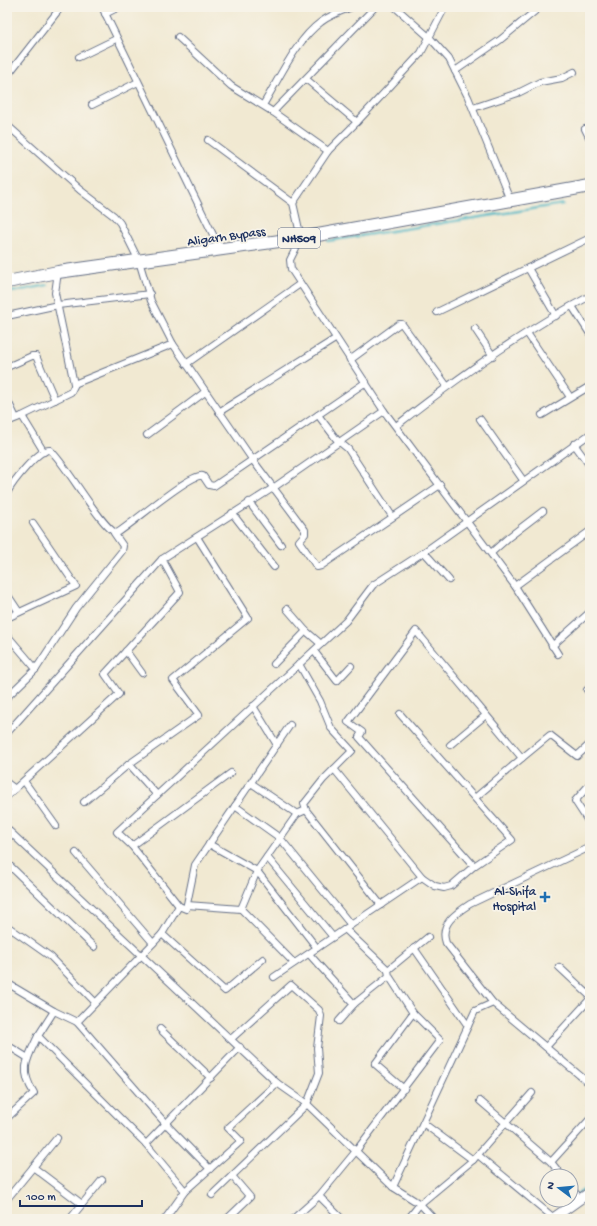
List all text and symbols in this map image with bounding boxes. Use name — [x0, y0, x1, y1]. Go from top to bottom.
street label: Aligarh Bypass — [186, 224, 268, 250]
road number: NH509 — [278, 228, 320, 248]
place label: Al-Shifa Hospital — [492, 885, 537, 915]
marker: Al-Shifa Hospital — [539, 891, 551, 903]
north arrow — [539, 1168, 579, 1208]
text: N — [545, 1181, 558, 1191]
scale bar — [20, 1182, 142, 1208]
text: 100 m — [25, 1191, 56, 1205]

